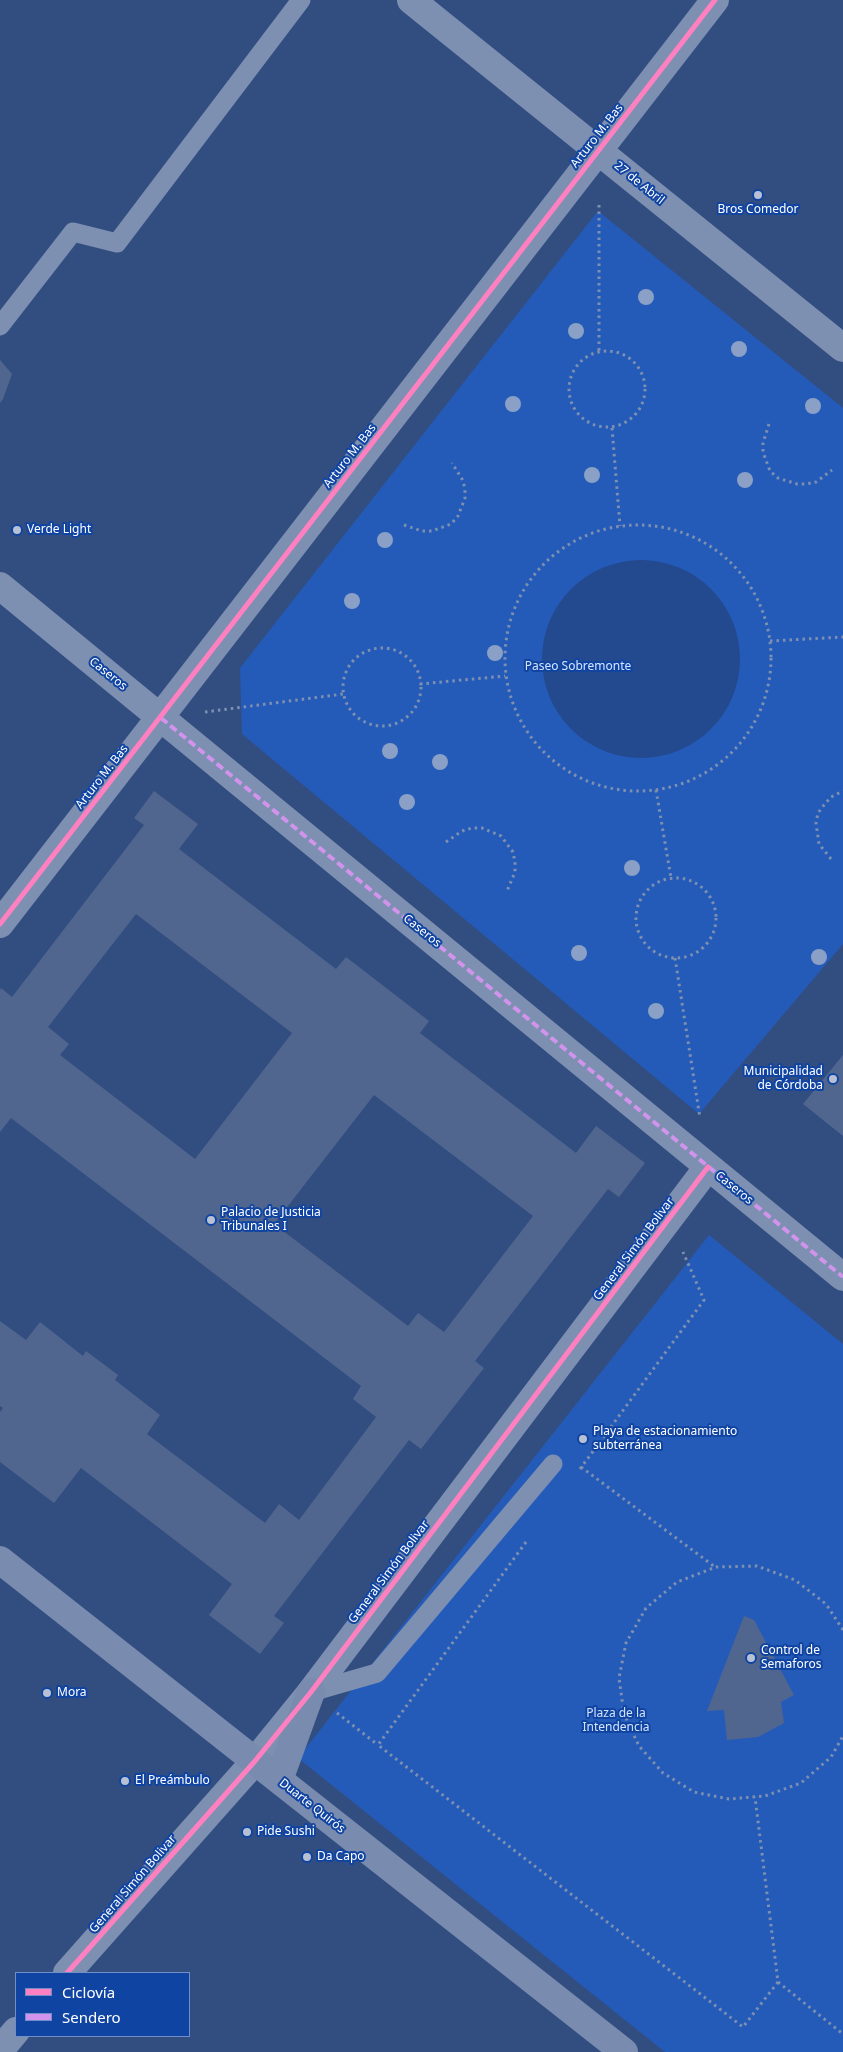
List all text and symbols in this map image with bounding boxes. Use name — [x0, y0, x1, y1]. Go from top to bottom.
street label: Arturo M. Bas — [568, 101, 626, 171]
street label: 27 de Abril — [611, 158, 667, 208]
marker: Bros Comedor — [752, 189, 764, 201]
place label: Bros Comedor — [717, 203, 799, 217]
street label: Arturo M. Bas — [321, 421, 379, 491]
place label: Verde Light — [27, 523, 91, 537]
marker: Verde Light — [11, 524, 23, 536]
street label: Caseros — [86, 654, 130, 694]
park label: Paseo Sobremonte — [525, 660, 631, 674]
street label: Arturo M. Bas — [73, 742, 131, 812]
street label: Caseros — [400, 911, 444, 951]
place label: Municipalidad de Córdoba — [744, 1065, 823, 1093]
marker: Municipalidad de Córdoba — [827, 1073, 839, 1085]
street label: Caseros — [712, 1168, 756, 1208]
street label: General Simón Bolivar — [591, 1195, 677, 1303]
place label: Palacio de Justicia Tribunales I — [221, 1206, 321, 1234]
marker: Palacio de Justicia Tribunales I — [205, 1214, 217, 1226]
place label: Playa de estacionamiento subterránea — [593, 1425, 737, 1453]
marker: Playa de estacionamiento subterránea — [577, 1433, 589, 1445]
street label: General Simón Bolivar — [346, 1518, 432, 1626]
place label: Control de Semaforos — [761, 1644, 821, 1672]
marker: Control de Semaforos — [745, 1652, 757, 1664]
place label: Mora — [57, 1686, 87, 1700]
marker: Mora — [41, 1687, 53, 1699]
park label: Plaza de la Intendencia — [582, 1707, 650, 1735]
place label: El Preámbulo — [135, 1774, 210, 1788]
marker: El Preámbulo — [119, 1775, 131, 1787]
street label: Duarte Quirós — [276, 1776, 348, 1836]
place label: Pide Sushi — [257, 1825, 315, 1839]
marker: Pide Sushi — [241, 1826, 253, 1838]
street label: General Simón Bolivar — [87, 1832, 179, 1936]
place label: Da Capo — [317, 1850, 365, 1864]
marker: Da Capo — [301, 1851, 313, 1863]
legend — [15, 1972, 190, 2037]
text: Ciclovía — [62, 1982, 115, 2002]
text: Sendero — [62, 2007, 121, 2027]

